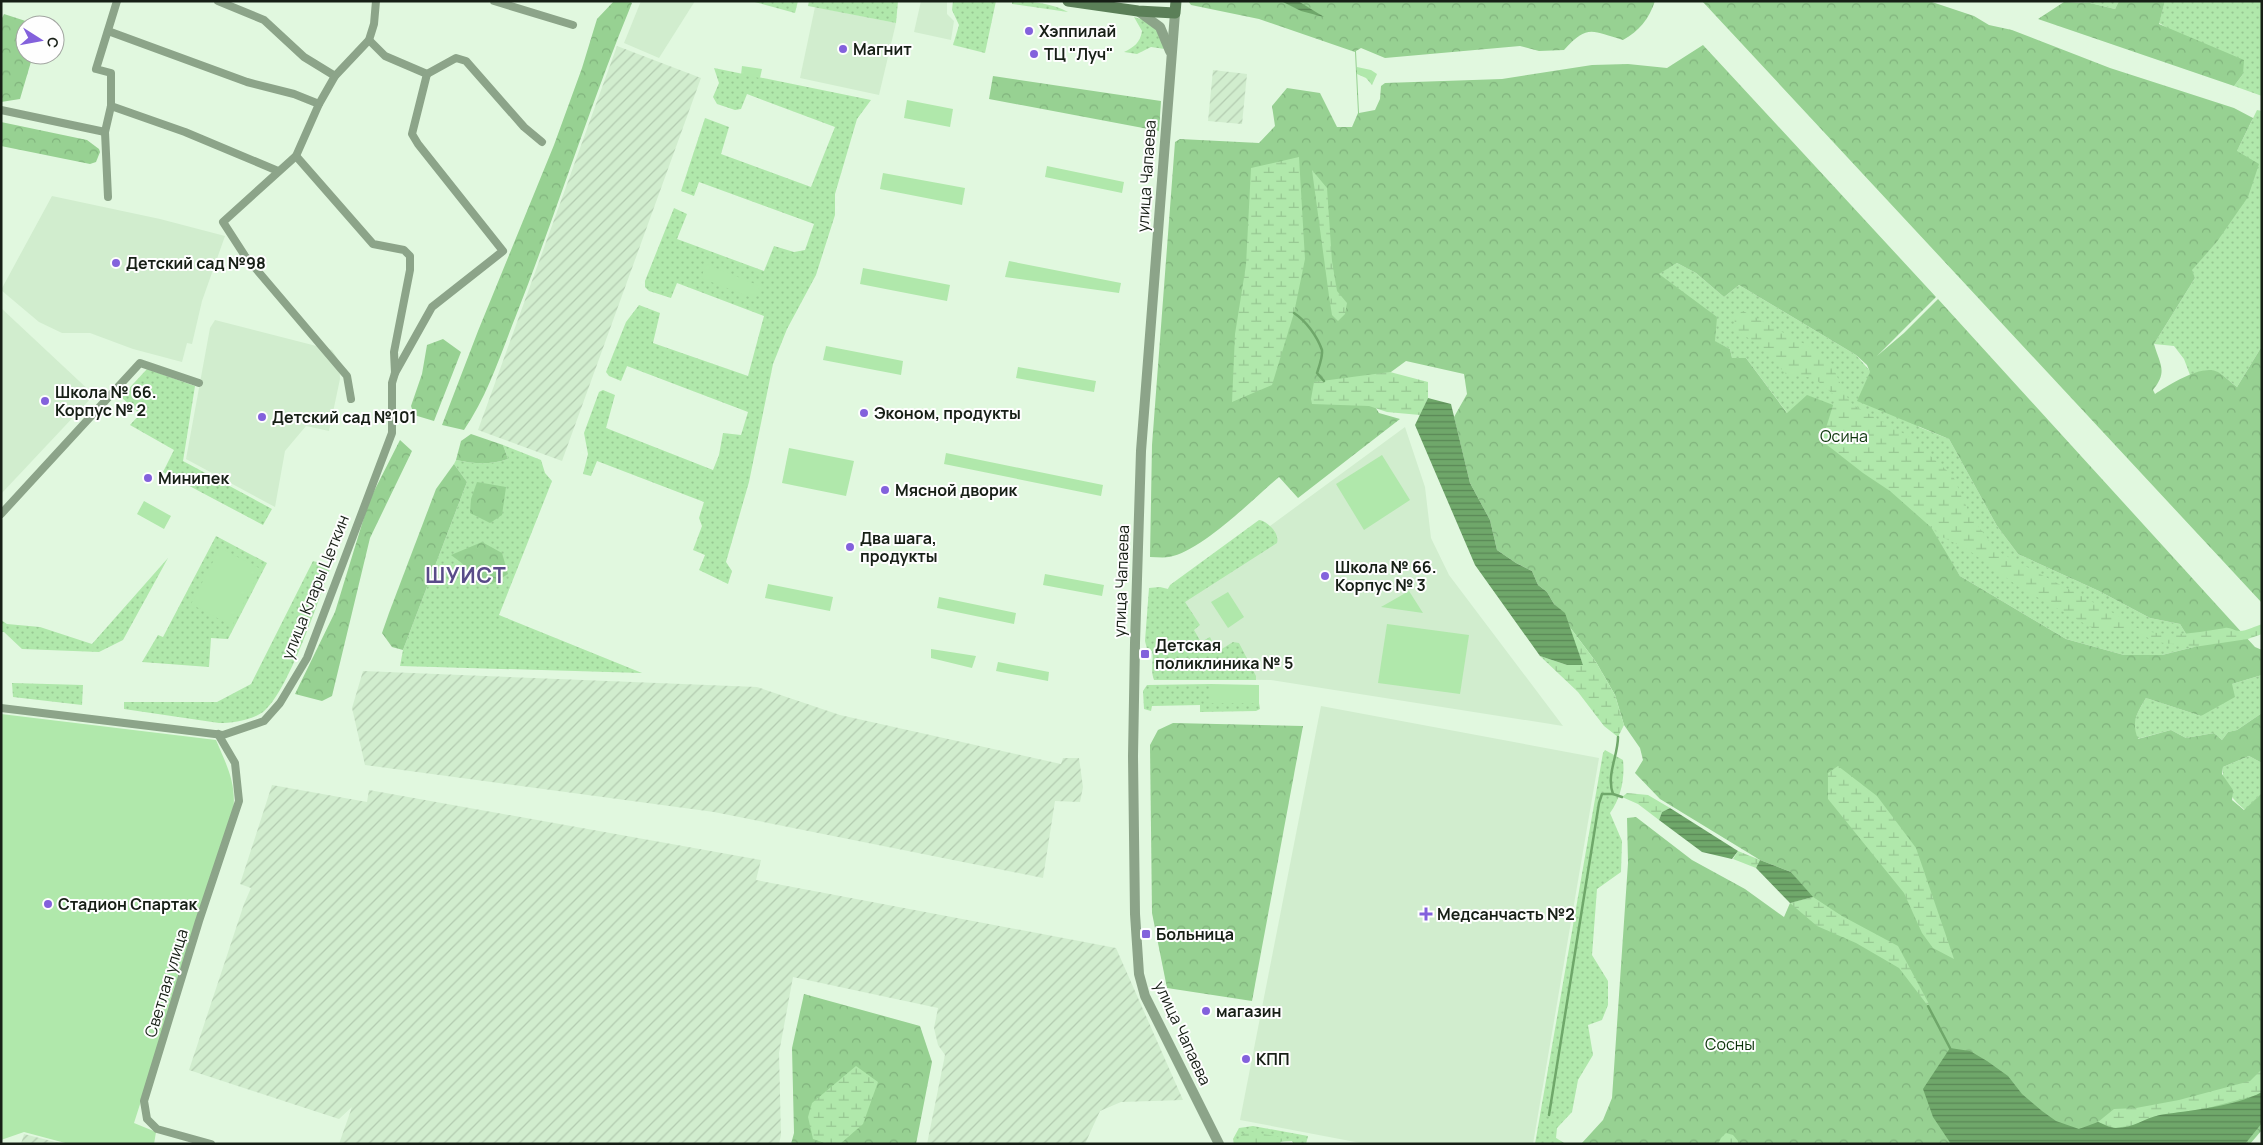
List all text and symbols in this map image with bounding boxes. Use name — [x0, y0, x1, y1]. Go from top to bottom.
north arrow — [15, 15, 65, 65]
place label: Хэппилай — [1039, 20, 1116, 42]
marker: Хэппилай — [1023, 25, 1035, 37]
text: С — [43, 36, 64, 49]
place label: Магнит — [853, 38, 912, 60]
marker: Магнит — [837, 43, 849, 55]
place label: ТЦ "Луч" — [1044, 43, 1114, 65]
marker: ТЦ "Луч" — [1028, 48, 1040, 60]
street label: улица Чапаева — [1131, 119, 1161, 233]
place label: Детский сад №98 — [126, 252, 266, 274]
marker: Детский сад №98 — [110, 257, 122, 269]
place label: Школа № 66. Корпус № 2 — [55, 381, 157, 421]
marker: Школа № 66. Корпус № 2 — [39, 395, 51, 407]
place label: Эконом, продукты — [874, 402, 1021, 424]
place label: Детский сад №101 — [272, 406, 417, 428]
marker: Эконом, продукты — [858, 407, 870, 419]
marker: Детский сад №101 — [256, 411, 268, 423]
park label: Осина — [1820, 425, 1868, 447]
place label: Минипек — [158, 467, 229, 489]
marker: Минипек — [142, 472, 154, 484]
place label: Мясной дворик — [895, 479, 1018, 501]
marker: Мясной дворик — [879, 484, 891, 496]
street label: улица Клары Цеткин — [276, 511, 354, 663]
street label: улица Чапаева — [1108, 524, 1134, 638]
place label: Два шага, продукты — [860, 527, 938, 567]
marker: Два шага, продукты — [844, 541, 856, 553]
place label: Школа № 66. Корпус № 3 — [1335, 556, 1437, 596]
district label: ШУИСТ — [425, 561, 507, 589]
marker: Школа № 66. Корпус № 3 — [1319, 570, 1331, 582]
place label: Детская поликлиника № 5 — [1155, 634, 1293, 674]
marker: Детская поликлиника № 5 — [1139, 648, 1151, 660]
place label: Стадион Спартак — [58, 893, 197, 915]
marker: Стадион Спартак — [42, 898, 54, 910]
place label: Медсанчасть №2 — [1437, 903, 1575, 925]
marker: Медсанчасть №2 — [1419, 907, 1433, 921]
place label: Больница — [1156, 923, 1234, 945]
street label: Светлая улица — [139, 926, 193, 1040]
marker: Больница — [1140, 928, 1152, 940]
street label: улица Чапаева — [1149, 977, 1217, 1089]
place label: магазин — [1216, 1000, 1282, 1022]
marker: магазин — [1200, 1005, 1212, 1017]
park label: Сосны — [1705, 1033, 1755, 1055]
place label: КПП — [1256, 1048, 1290, 1070]
marker: КПП — [1240, 1053, 1252, 1065]

